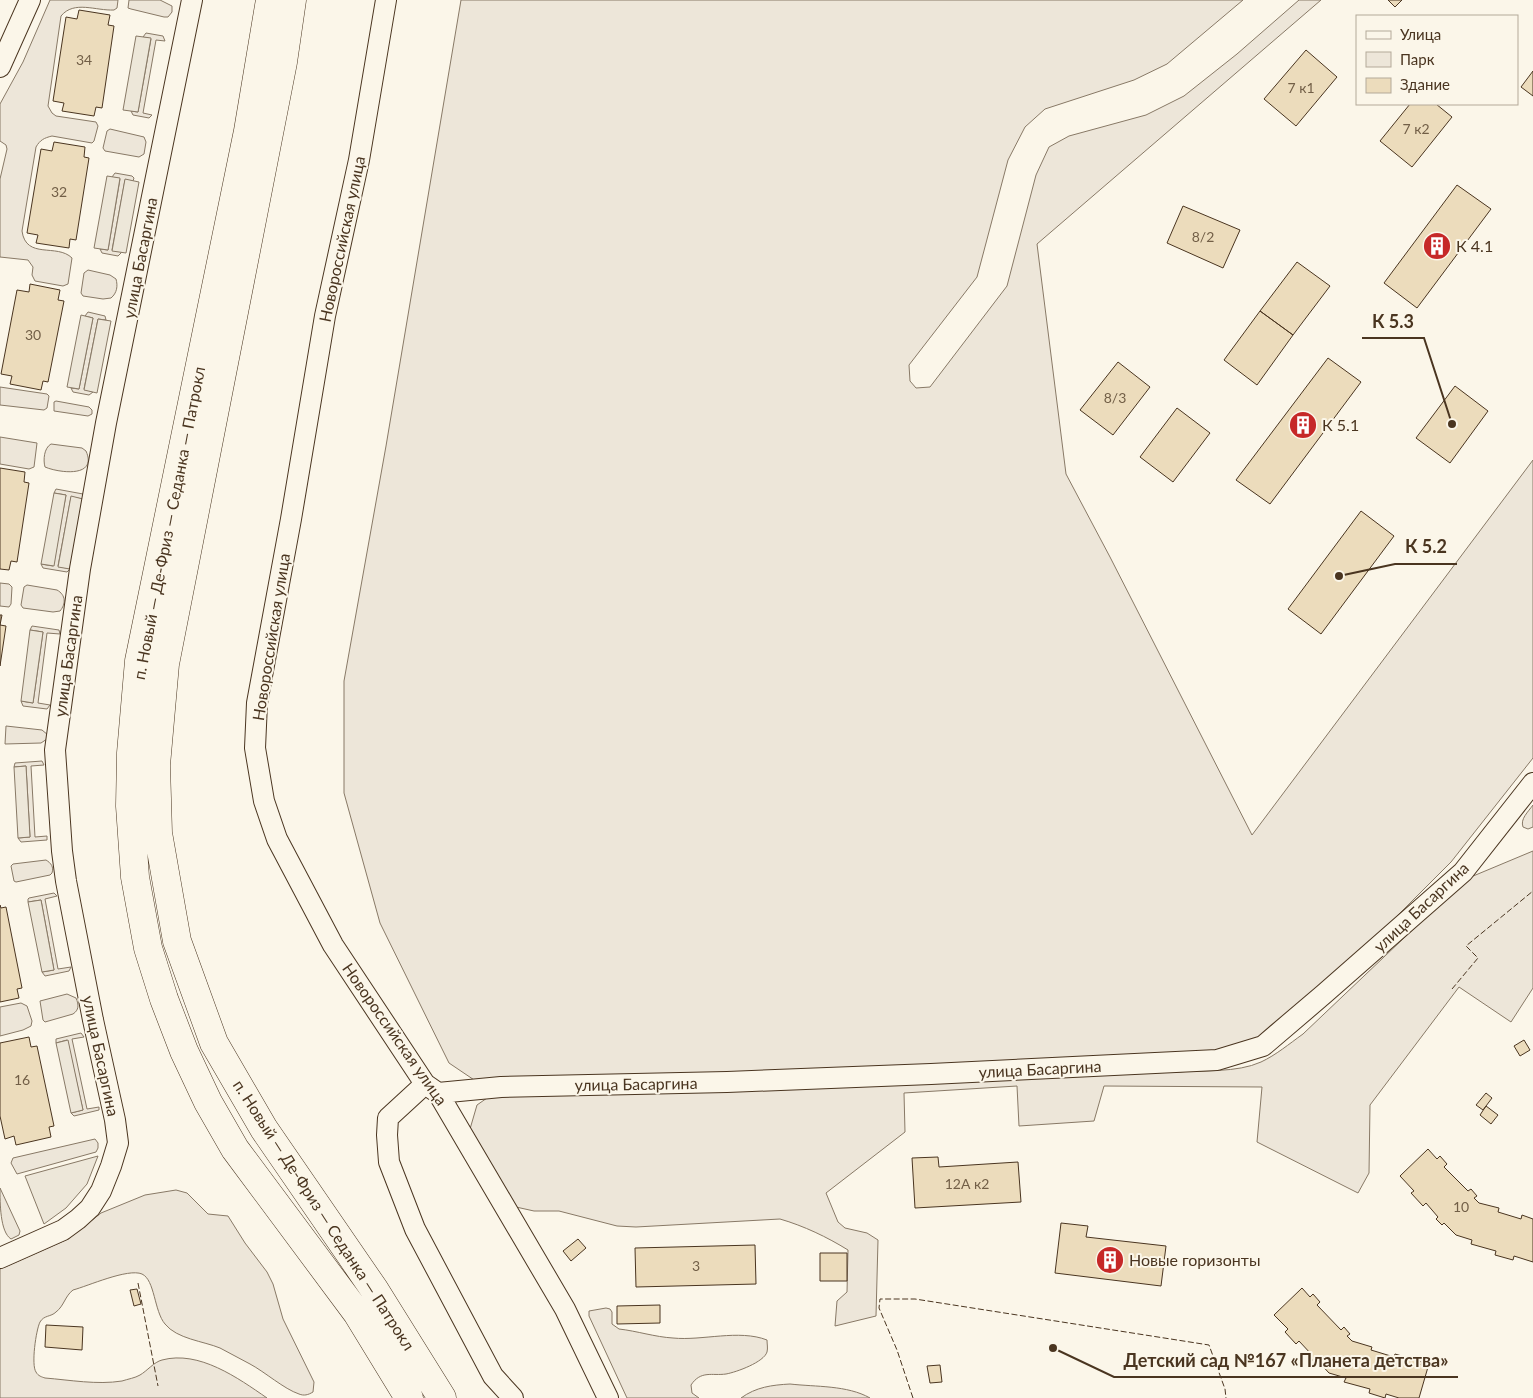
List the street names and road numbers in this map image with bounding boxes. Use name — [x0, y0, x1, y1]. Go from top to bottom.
street label: Новороссийская улица — [315, 154, 368, 324]
street label: улица Басаргина — [118, 196, 161, 320]
street label: п. Новый — Де-Фриз — Седанка — Патрокл — [129, 365, 208, 681]
street label: Новороссийская улица — [248, 552, 293, 722]
street label: улица Басаргина — [50, 594, 85, 718]
street label: улица Басаргина — [1369, 858, 1472, 956]
street label: Новороссийская улица — [339, 959, 452, 1108]
street label: улица Басаргина — [79, 994, 124, 1118]
street label: улица Басаргина — [978, 1056, 1102, 1081]
street label: улица Басаргина — [574, 1073, 698, 1094]
street label: п. Новый — Де-Фриз — Седанка — Патрокл — [230, 1076, 419, 1353]

